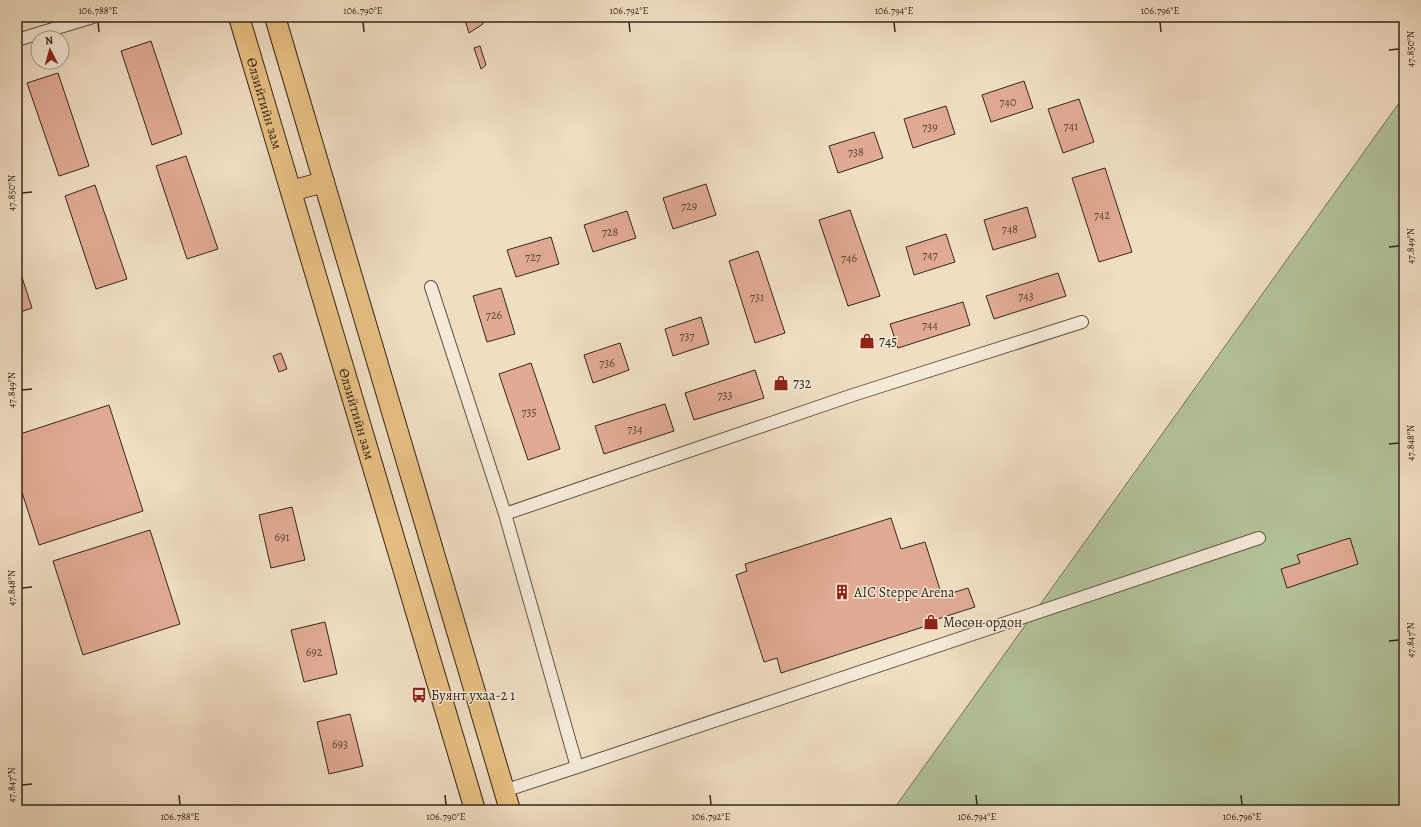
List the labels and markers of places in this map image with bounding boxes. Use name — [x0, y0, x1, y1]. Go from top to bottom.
shop icon: 745 — [858, 332, 876, 350]
place label: 745 — [879, 332, 897, 351]
shop icon: 732 — [772, 374, 790, 392]
place label: 732 — [793, 374, 812, 393]
building icon: AIC Steppe Arena — [833, 583, 851, 601]
place label: AIC Steppe Arena — [853, 583, 955, 602]
shop icon: Мөсөн ордон — [922, 613, 940, 631]
place label: Мөсөн ордон — [943, 613, 1022, 632]
bus stop icon: Буянт ухаа-2 1 — [410, 686, 428, 704]
place label: Буянт ухаа-2 1 — [431, 686, 515, 705]

